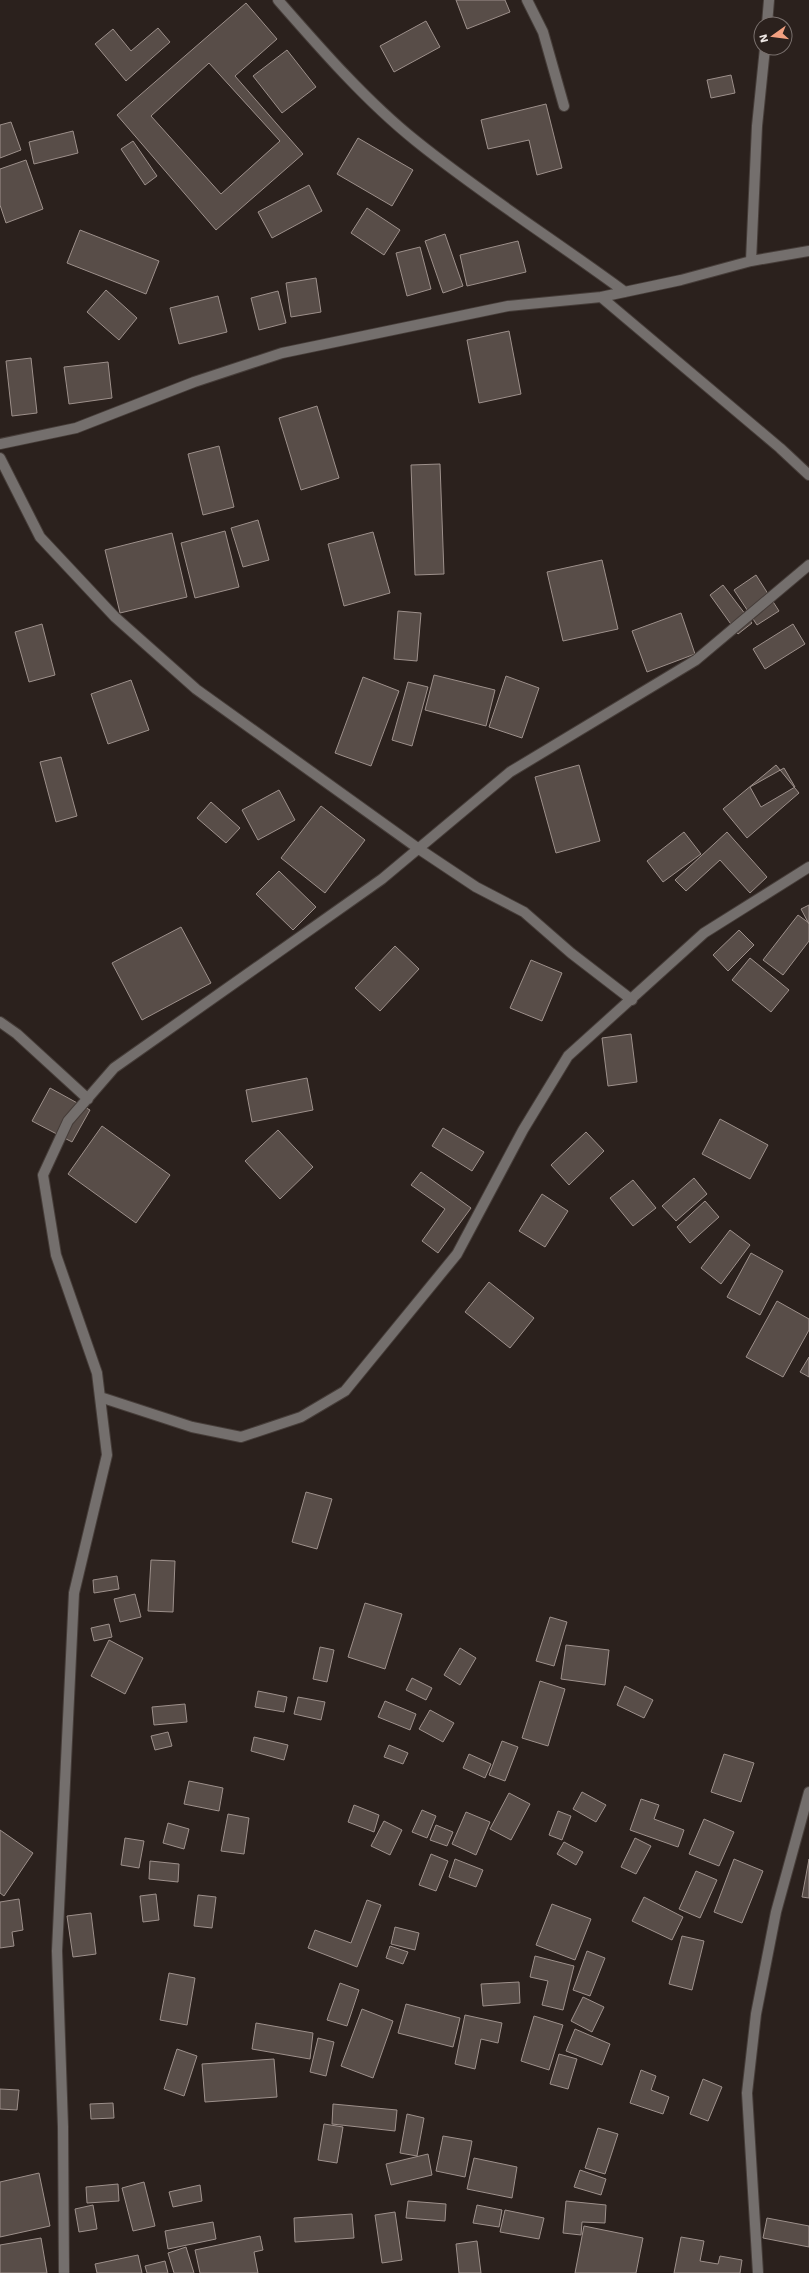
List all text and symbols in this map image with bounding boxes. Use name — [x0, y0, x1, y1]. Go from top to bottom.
north arrow — [753, 16, 793, 56]
text: N — [756, 33, 771, 44]

